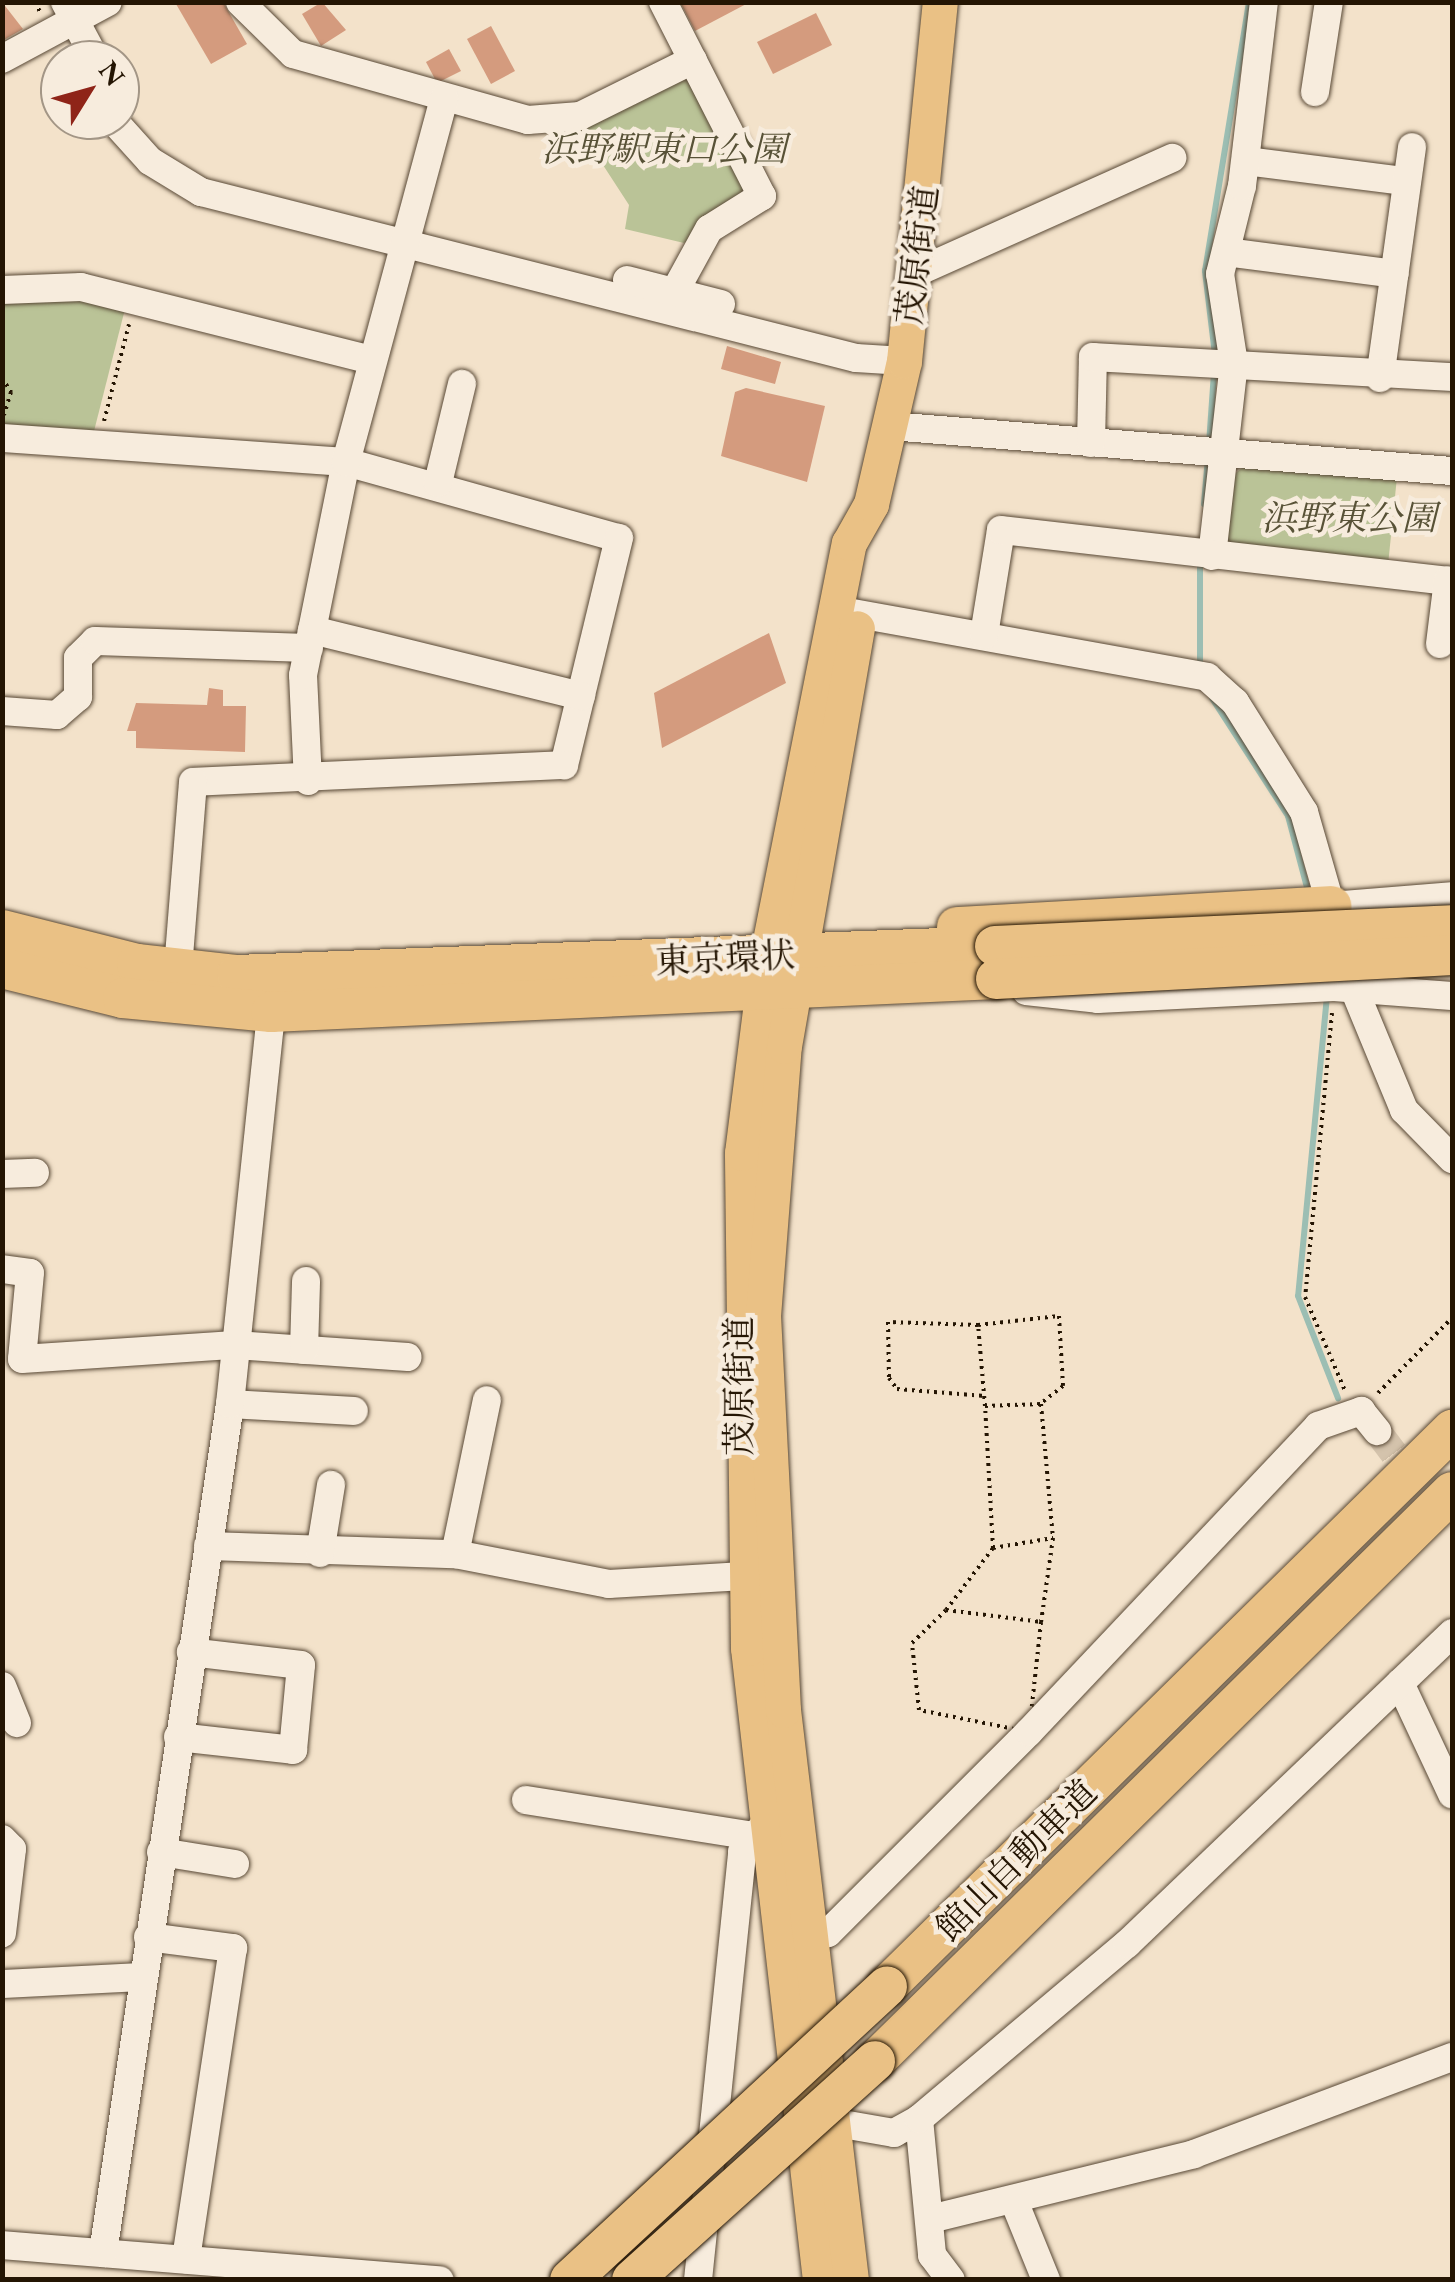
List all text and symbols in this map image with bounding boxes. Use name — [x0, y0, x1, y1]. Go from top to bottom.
north arrow — [40, 40, 140, 140]
text: N — [91, 53, 134, 93]
park label: 浜野駅東口公園 — [542, 128, 786, 170]
street label: 茂原街道 — [888, 183, 946, 327]
park label: 浜野東公園 — [1262, 497, 1436, 539]
street label: 東京環状 — [654, 933, 796, 983]
street label: 茂原街道 — [718, 1316, 760, 1456]
street label: 館山自動車道 — [927, 1771, 1105, 1949]

